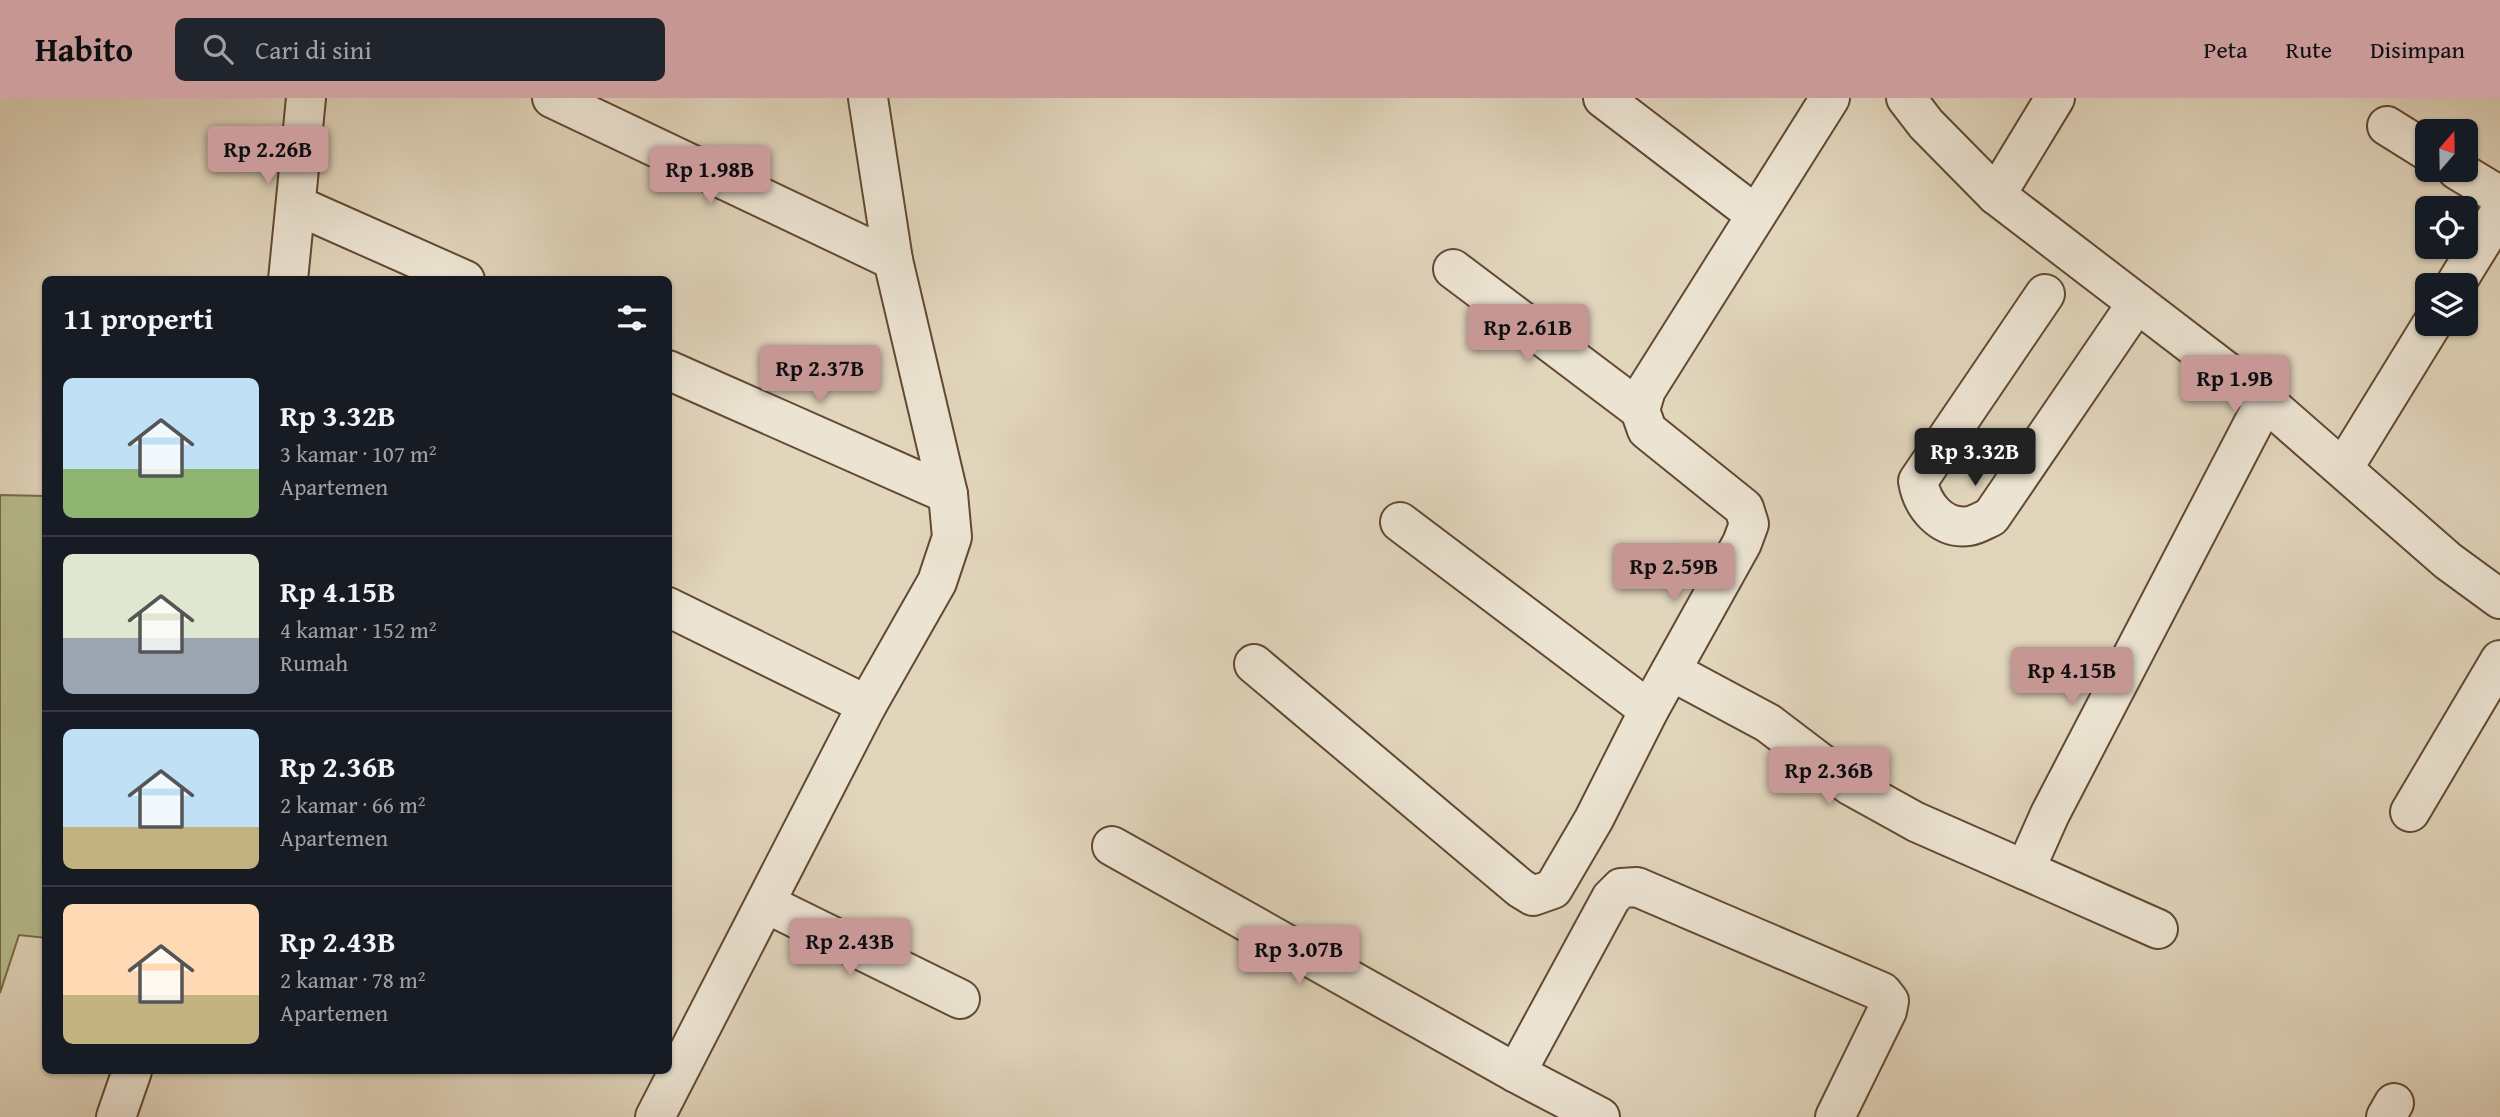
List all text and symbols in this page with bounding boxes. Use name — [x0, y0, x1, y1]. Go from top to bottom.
search box — [175, 18, 665, 81]
text: Habito — [35, 25, 133, 73]
icon: search — [199, 30, 237, 68]
text: Cari di sini — [255, 30, 372, 69]
text: Peta — [2204, 32, 2247, 67]
text: Rute — [2285, 32, 2332, 67]
text: Disimpan — [2370, 32, 2465, 67]
north arrow — [2415, 119, 2478, 182]
map controls — [2415, 119, 2478, 336]
pin: Rp 2.26B — [196, 126, 340, 186]
text: Rp 2.26B — [224, 132, 312, 165]
pin: Rp 1.98B — [638, 146, 782, 206]
text: Rp 1.98B — [666, 152, 754, 185]
button: locate — [2415, 196, 2478, 259]
button: layers — [2415, 273, 2478, 336]
text: 11 properti — [63, 296, 213, 340]
icon: filters — [613, 299, 651, 337]
pin: Rp 2.61B — [1456, 304, 1600, 364]
text: Rp 2.61B — [1484, 310, 1572, 343]
pin: Rp 2.37B — [748, 345, 892, 405]
text: Rp 2.37B — [776, 351, 864, 384]
pin: Rp 1.9B — [2170, 356, 2300, 415]
text: Rp 1.9B — [2197, 361, 2273, 394]
text: Rp 3.32B — [280, 393, 396, 437]
icon: home — [119, 406, 203, 490]
pin: Rp 3.32B — [1903, 428, 2047, 488]
text: Rp 3.32B — [1931, 434, 2019, 467]
text: 3 kamar · 107 m² — [280, 437, 437, 470]
text: Apartemen — [280, 470, 388, 503]
pin: Rp 2.59B — [1602, 544, 1746, 603]
text: Rp 2.59B — [1630, 549, 1718, 582]
text: Rp 4.15B — [280, 569, 396, 613]
icon: home — [119, 582, 203, 666]
text: 4 kamar · 152 m² — [280, 613, 437, 646]
text: Rumah — [280, 646, 348, 679]
pin: Rp 4.15B — [2000, 648, 2144, 707]
text: Rp 4.15B — [2028, 653, 2116, 686]
text: Rp 2.36B — [280, 744, 396, 788]
pin: Rp 2.36B — [1757, 748, 1901, 807]
text: Rp 2.36B — [1785, 753, 1873, 786]
icon: home — [119, 757, 203, 841]
text: 2 kamar · 66 m² — [280, 788, 426, 821]
text: Apartemen — [280, 821, 388, 854]
pin: Rp 2.43B — [778, 918, 922, 978]
text: Rp 2.43B — [280, 919, 396, 963]
text: Rp 2.43B — [806, 924, 894, 957]
pin: Rp 3.07B — [1227, 926, 1371, 986]
icon: home — [119, 932, 203, 1016]
text: Rp 3.07B — [1255, 932, 1343, 965]
text: 2 kamar · 78 m² — [280, 963, 426, 996]
text: Apartemen — [280, 996, 388, 1029]

